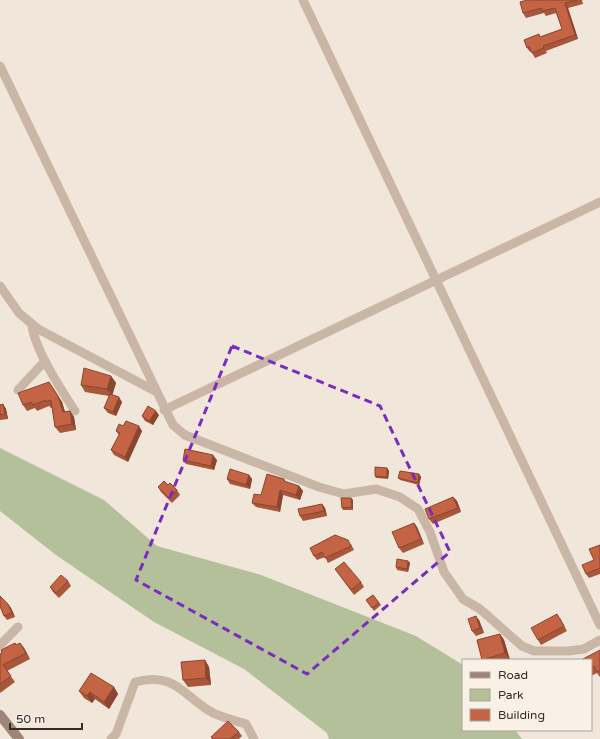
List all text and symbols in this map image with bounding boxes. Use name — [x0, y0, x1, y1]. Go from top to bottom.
legend — [462, 659, 592, 731]
text: Road — [498, 668, 528, 682]
text: Park — [498, 688, 524, 702]
scale bar — [10, 705, 82, 731]
text: Building — [498, 708, 545, 722]
text: 50 m — [16, 712, 45, 726]

